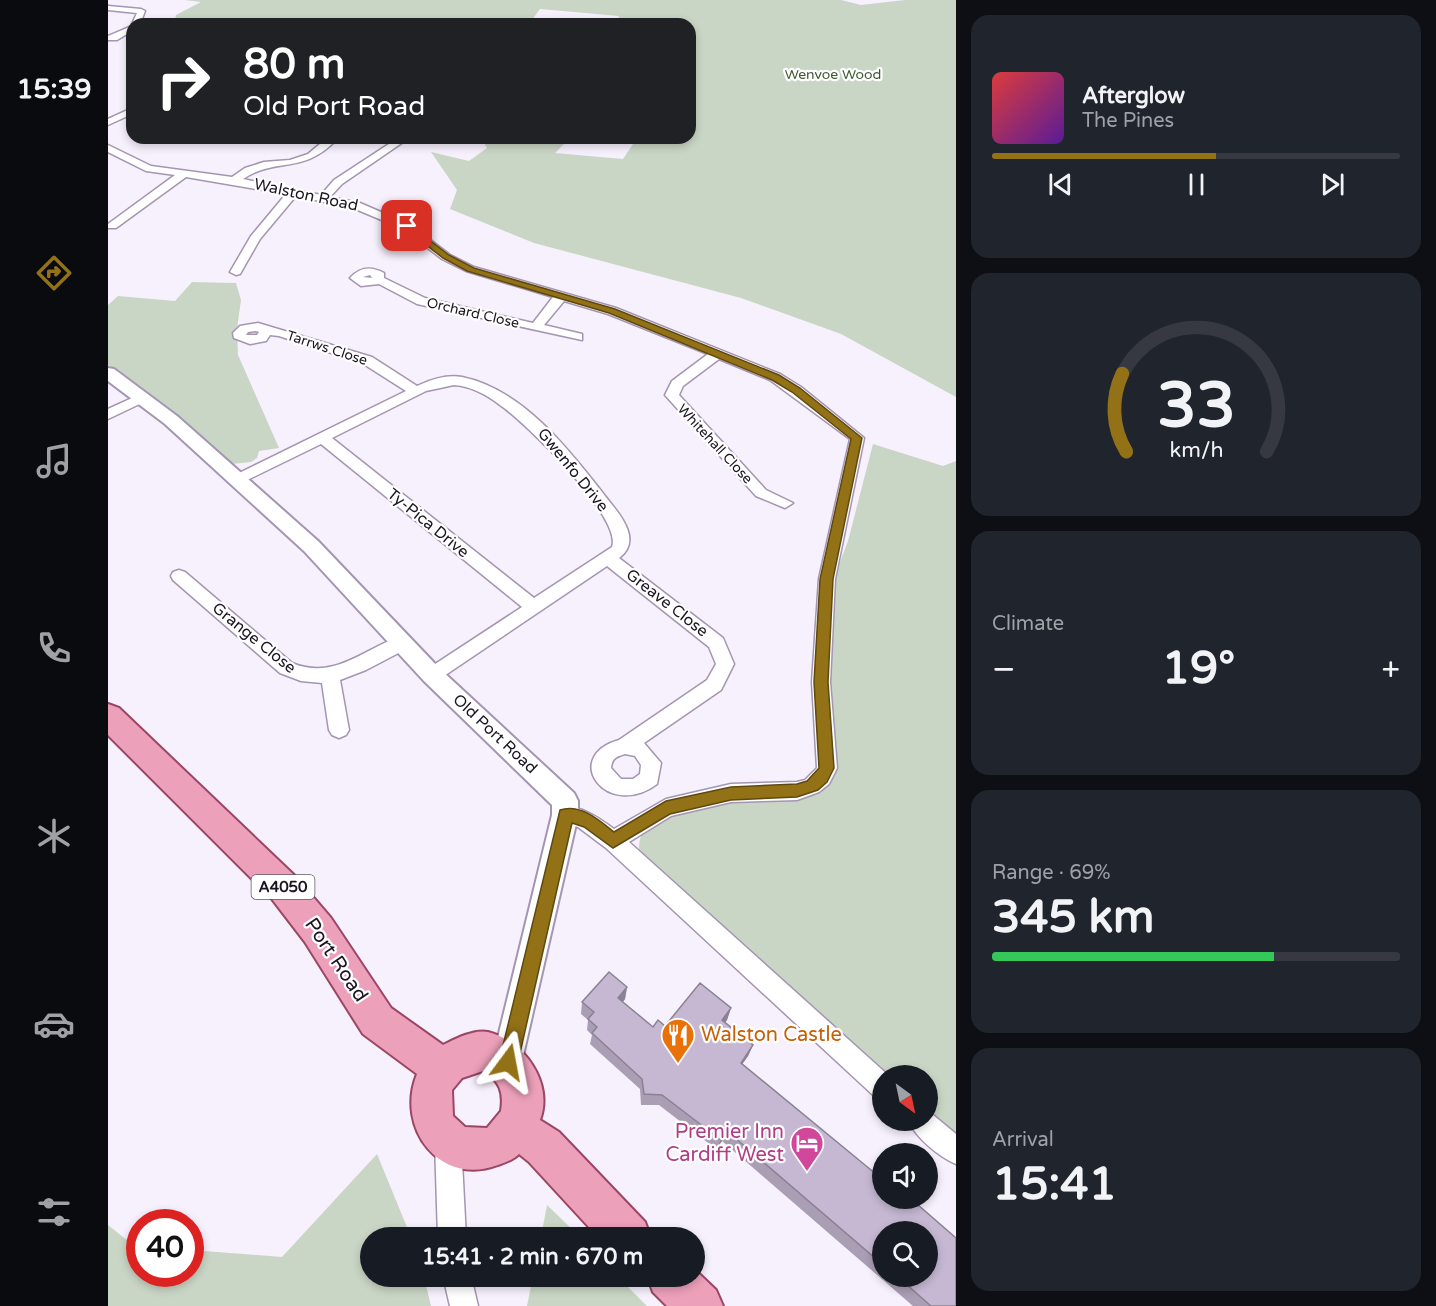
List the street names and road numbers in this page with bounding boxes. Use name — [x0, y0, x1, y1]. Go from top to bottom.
street label: Walston Road — [252, 174, 360, 216]
street label: Orchard Close — [425, 294, 521, 332]
street label: Tarrws Close — [285, 327, 370, 369]
street label: Whitehall Close — [674, 401, 756, 487]
street label: Gwenfo Drive — [533, 424, 613, 516]
street label: Ty-Pica Drive — [383, 484, 473, 562]
street label: Greave Close — [622, 565, 712, 641]
street label: Grange Close — [208, 598, 300, 678]
street label: Old Port Road — [449, 690, 541, 778]
road number: A4050 — [252, 875, 315, 899]
street label: Port Road — [299, 913, 373, 1007]

